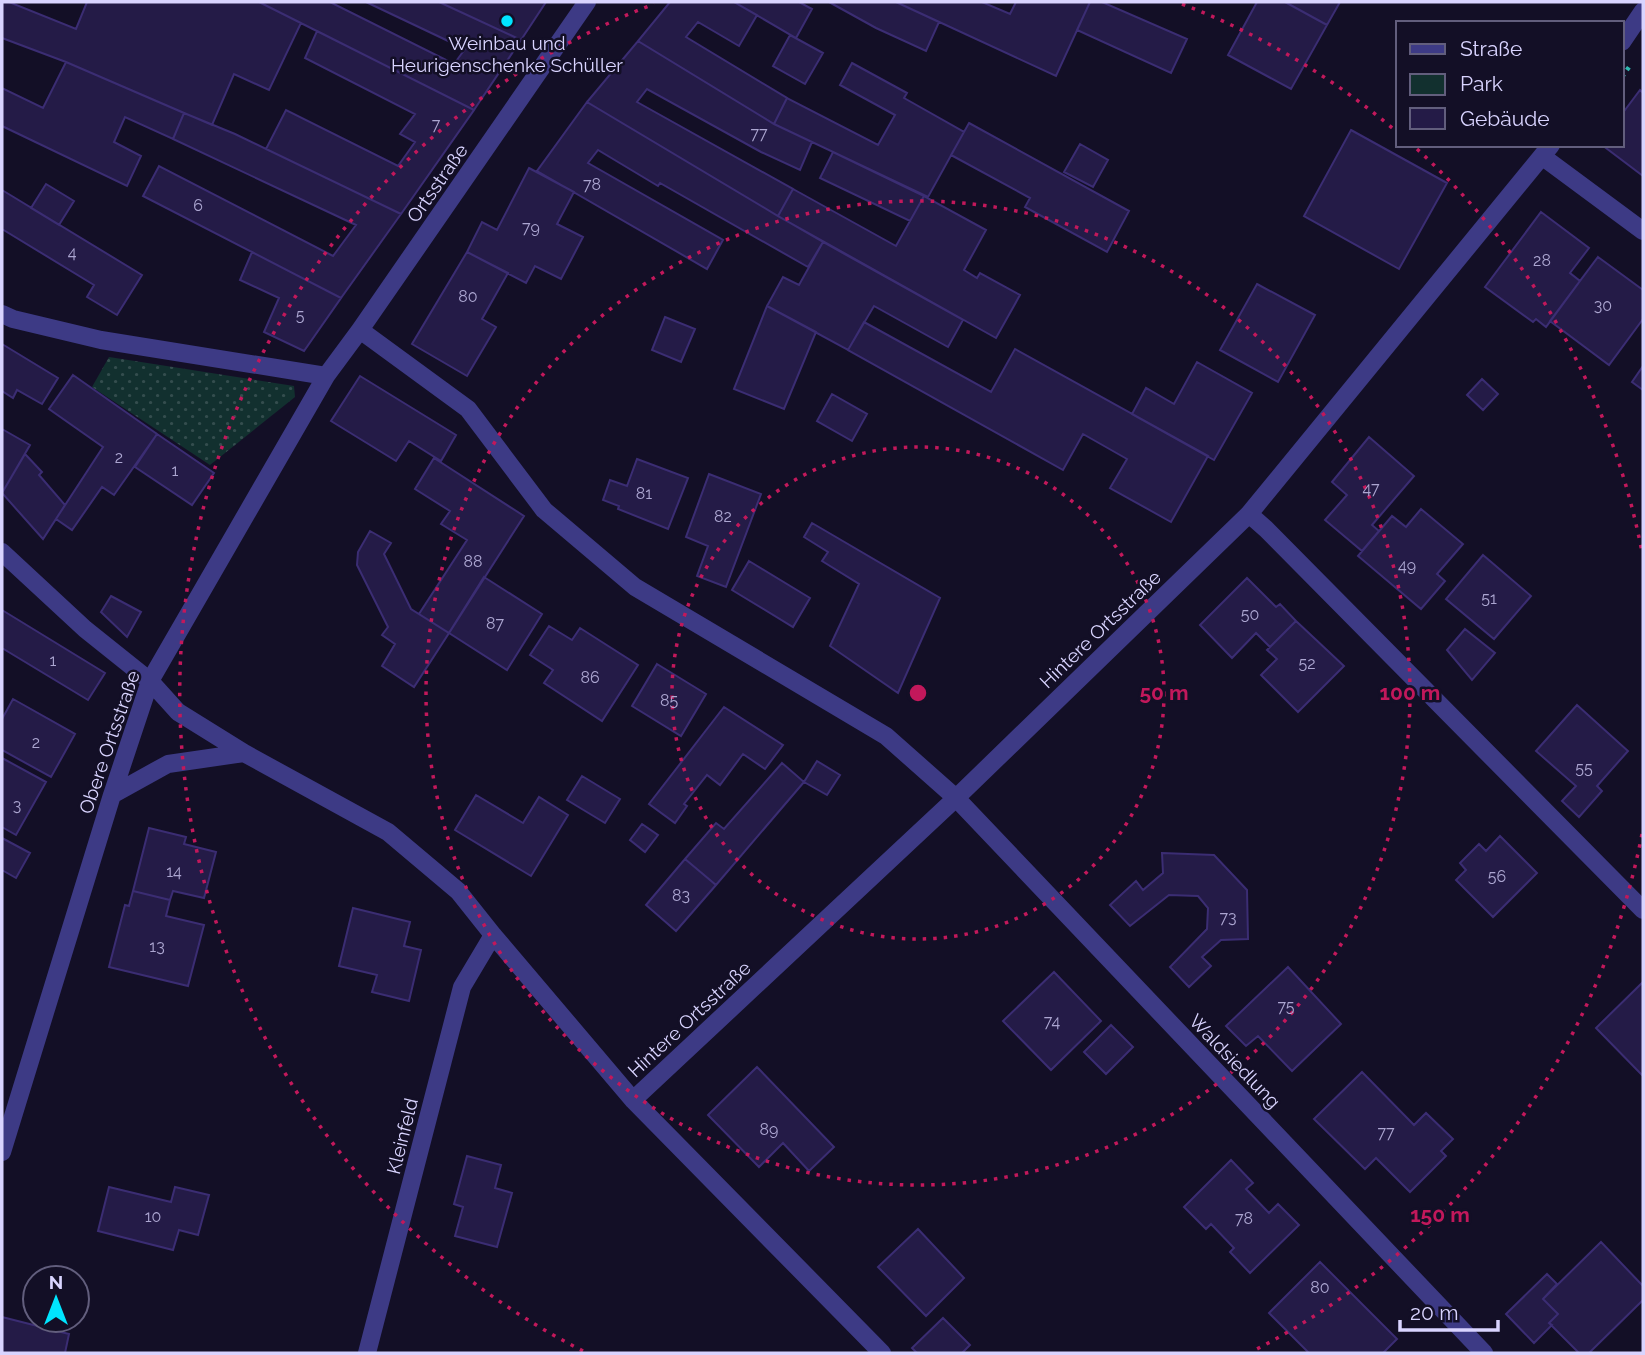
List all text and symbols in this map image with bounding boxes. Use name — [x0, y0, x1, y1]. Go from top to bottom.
marker: Weinbau und Heurigenschenke Schüller — [499, 13, 515, 29]
legend — [1396, 21, 1624, 147]
place label: Weinbau und Heurigenschenke Schüller — [391, 32, 623, 76]
text: Straße — [1460, 36, 1522, 61]
text: Park — [1460, 71, 1503, 96]
text: Gebäude — [1460, 106, 1550, 131]
house number: 7 — [432, 115, 441, 134]
house number: 77 — [750, 124, 768, 143]
street label: Ortsstraße — [402, 140, 472, 226]
house number: 78 — [583, 175, 601, 194]
house number: 6 — [193, 196, 203, 215]
house number: 79 — [522, 218, 540, 237]
house number: 4 — [68, 243, 77, 262]
house number: 28 — [1533, 251, 1551, 270]
house number: 80 — [458, 287, 478, 306]
house number: 30 — [1594, 296, 1612, 315]
house number: 5 — [296, 306, 305, 325]
house number: 2 — [115, 448, 123, 467]
house number: 1 — [172, 461, 179, 480]
house number: 47 — [1362, 479, 1380, 498]
house number: 81 — [636, 484, 652, 503]
house number: 82 — [714, 507, 732, 526]
house number: 88 — [464, 552, 482, 571]
house number: 49 — [1398, 556, 1416, 575]
street label: Hintere Ortsstraße — [1035, 566, 1165, 692]
house number: 51 — [1481, 589, 1497, 608]
house number: 50 — [1241, 605, 1259, 624]
house number: 87 — [486, 614, 504, 633]
house number: 1 — [50, 651, 57, 670]
house number: 52 — [1298, 654, 1316, 673]
street label: Obere Ortsstraße — [74, 667, 144, 817]
house number: 86 — [580, 668, 600, 687]
text: 50 m — [1139, 680, 1189, 705]
text: 100 m — [1380, 680, 1440, 705]
centre of rings — [906, 681, 930, 705]
house number: 85 — [660, 691, 678, 710]
house number: 2 — [32, 733, 40, 752]
house number: 55 — [1575, 759, 1593, 778]
house number: 3 — [13, 796, 21, 815]
house number: 14 — [166, 862, 182, 881]
house number: 56 — [1488, 867, 1506, 886]
house number: 83 — [672, 886, 690, 905]
house number: 73 — [1219, 908, 1237, 927]
house number: 13 — [149, 937, 165, 956]
street label: Hintere Ortsstraße — [623, 957, 755, 1081]
house number: 75 — [1277, 997, 1295, 1016]
street label: Waldsiedlung — [1185, 1010, 1285, 1112]
house number: 74 — [1044, 1012, 1060, 1031]
street label: Kleinfeld — [382, 1096, 422, 1176]
house number: 89 — [760, 1120, 778, 1139]
house number: 77 — [1377, 1123, 1395, 1142]
text: 150 m — [1410, 1202, 1470, 1227]
house number: 10 — [145, 1207, 161, 1226]
house number: 78 — [1235, 1209, 1253, 1228]
north arrow — [21, 1264, 91, 1334]
text: N — [49, 1271, 63, 1293]
house number: 80 — [1310, 1278, 1330, 1297]
scale bar — [1400, 1288, 1498, 1332]
text: 20 m — [1410, 1300, 1458, 1325]

